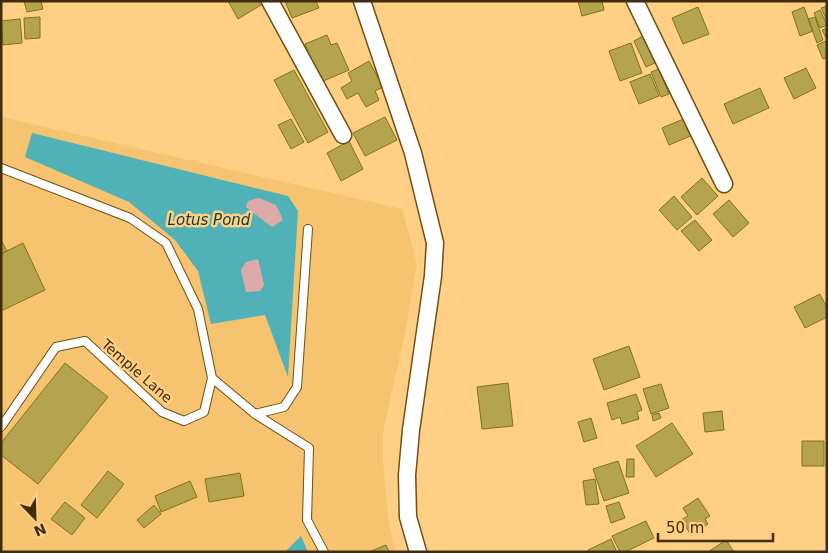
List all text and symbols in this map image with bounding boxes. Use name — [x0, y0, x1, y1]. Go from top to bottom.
water label: Lotus Pond — [168, 211, 251, 229]
street label: Temple Lane — [98, 335, 176, 406]
north arrow — [10, 493, 60, 543]
scale bar — [658, 510, 773, 542]
text: 50 m — [666, 519, 704, 537]
text: N — [32, 520, 49, 540]

